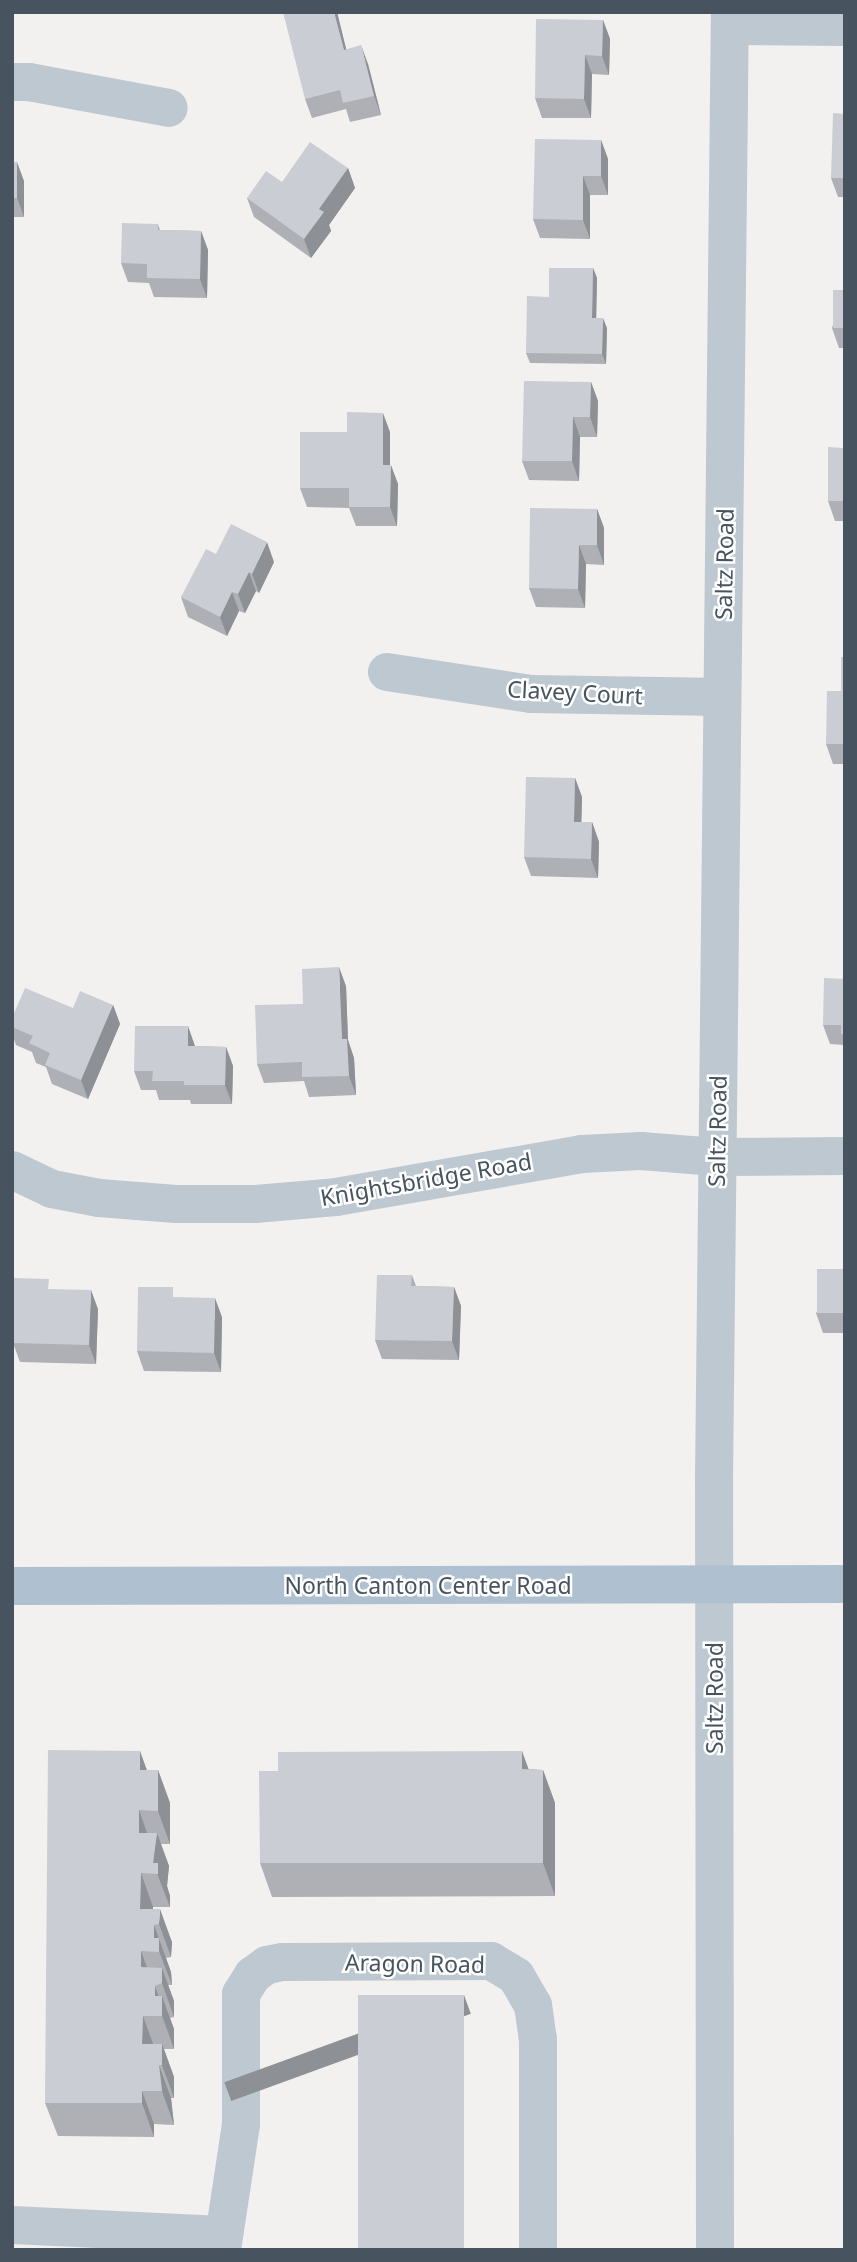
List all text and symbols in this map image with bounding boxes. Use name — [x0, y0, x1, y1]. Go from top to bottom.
street label: Saltz Road — [709, 508, 739, 620]
street label: Clavey Court — [506, 675, 644, 709]
street label: Saltz Road — [702, 1075, 732, 1187]
street label: Knightsbridge Road — [318, 1147, 534, 1211]
street label: North Canton Center Road — [284, 1571, 572, 1599]
street label: Saltz Road — [700, 1642, 728, 1754]
street label: Aragon Road — [345, 1948, 485, 1978]

